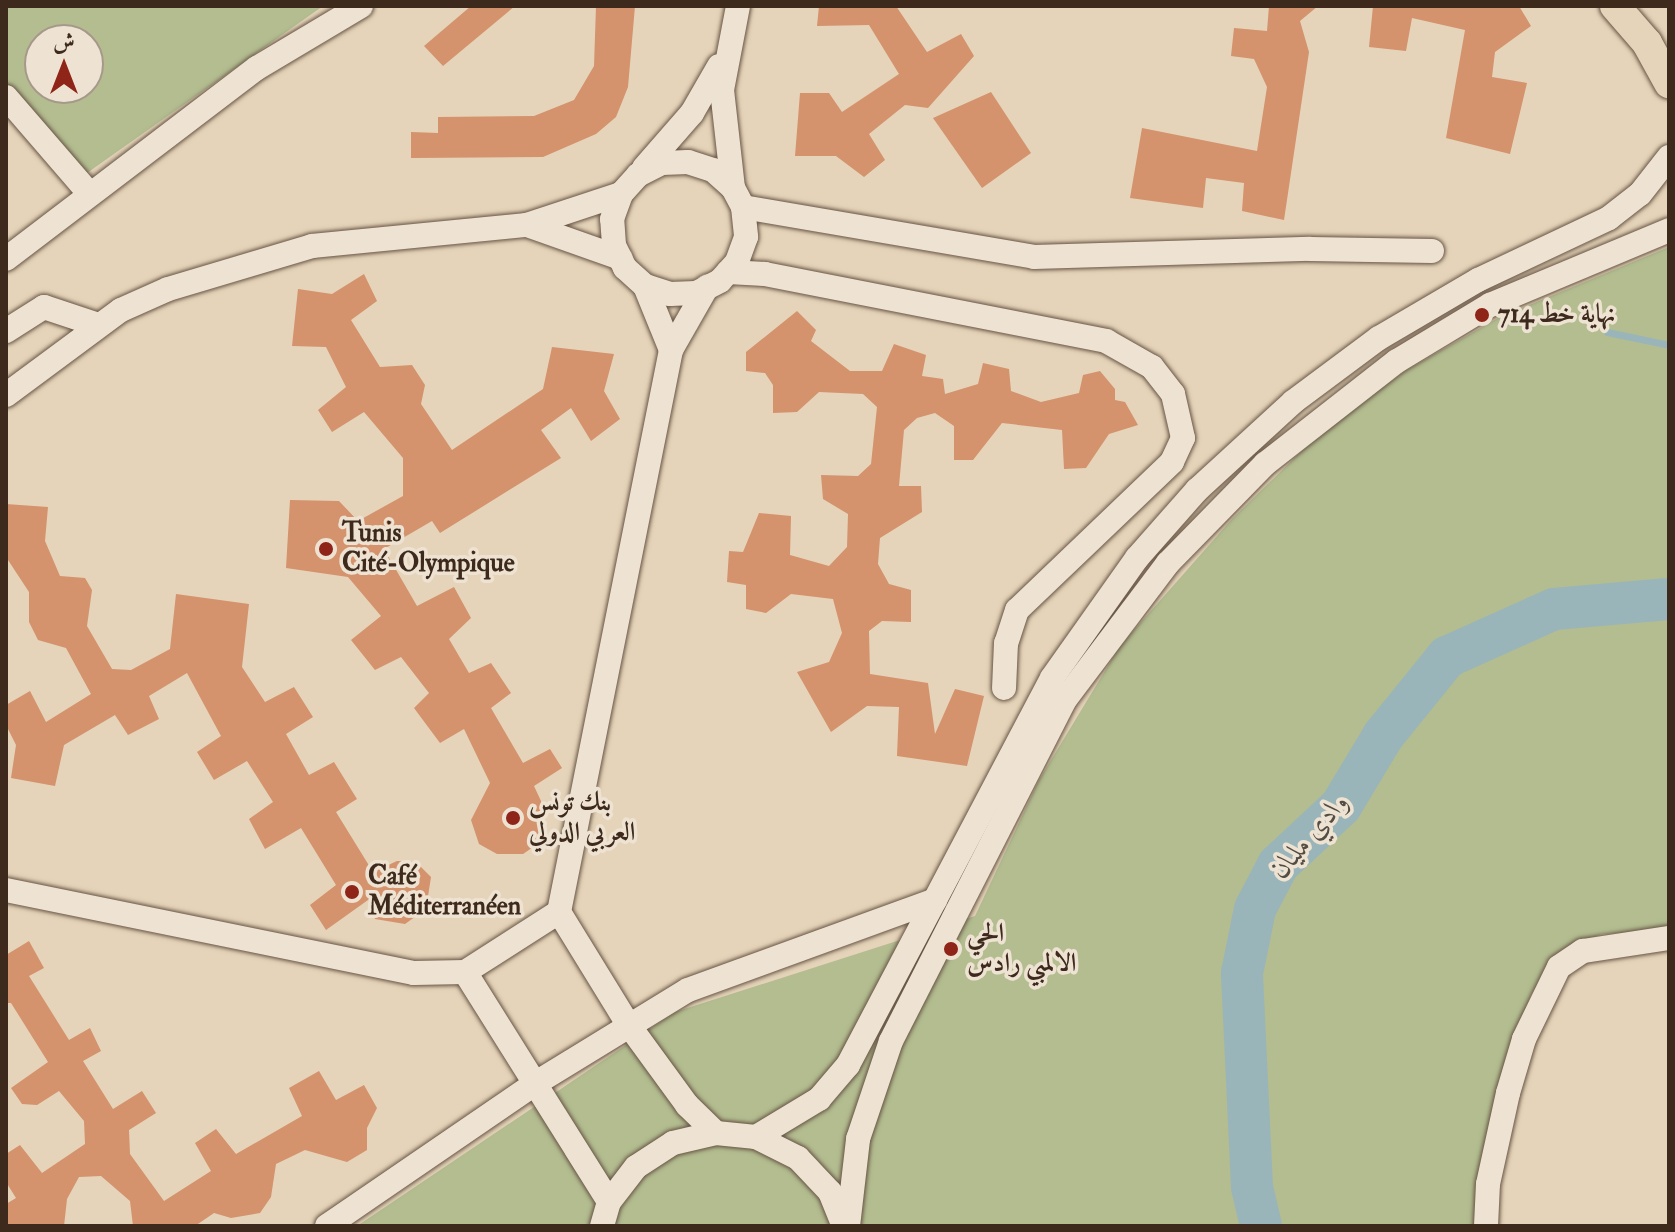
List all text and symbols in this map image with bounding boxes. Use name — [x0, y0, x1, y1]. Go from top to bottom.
north arrow — [24, 24, 104, 104]
text: ش — [53, 28, 75, 56]
place label: نهاية خط 714 — [1498, 299, 1615, 331]
marker: نهاية خط 714 — [1473, 306, 1491, 324]
place label: Tunis Cité-Olympique — [342, 518, 515, 580]
marker: Tunis Cité-Olympique — [317, 540, 335, 558]
water label: وادي مليان — [1264, 786, 1356, 886]
place label: بنك تونس العربي الدولي — [529, 787, 635, 848]
marker: بنك تونس العربي الدولي — [504, 809, 522, 827]
place label: Café Méditerranéen — [368, 861, 521, 922]
marker: Café Méditerranéen — [343, 883, 361, 901]
place label: الحي الالمبي رادس — [967, 918, 1076, 980]
marker: الحي الالمبي رادس — [942, 940, 960, 958]

